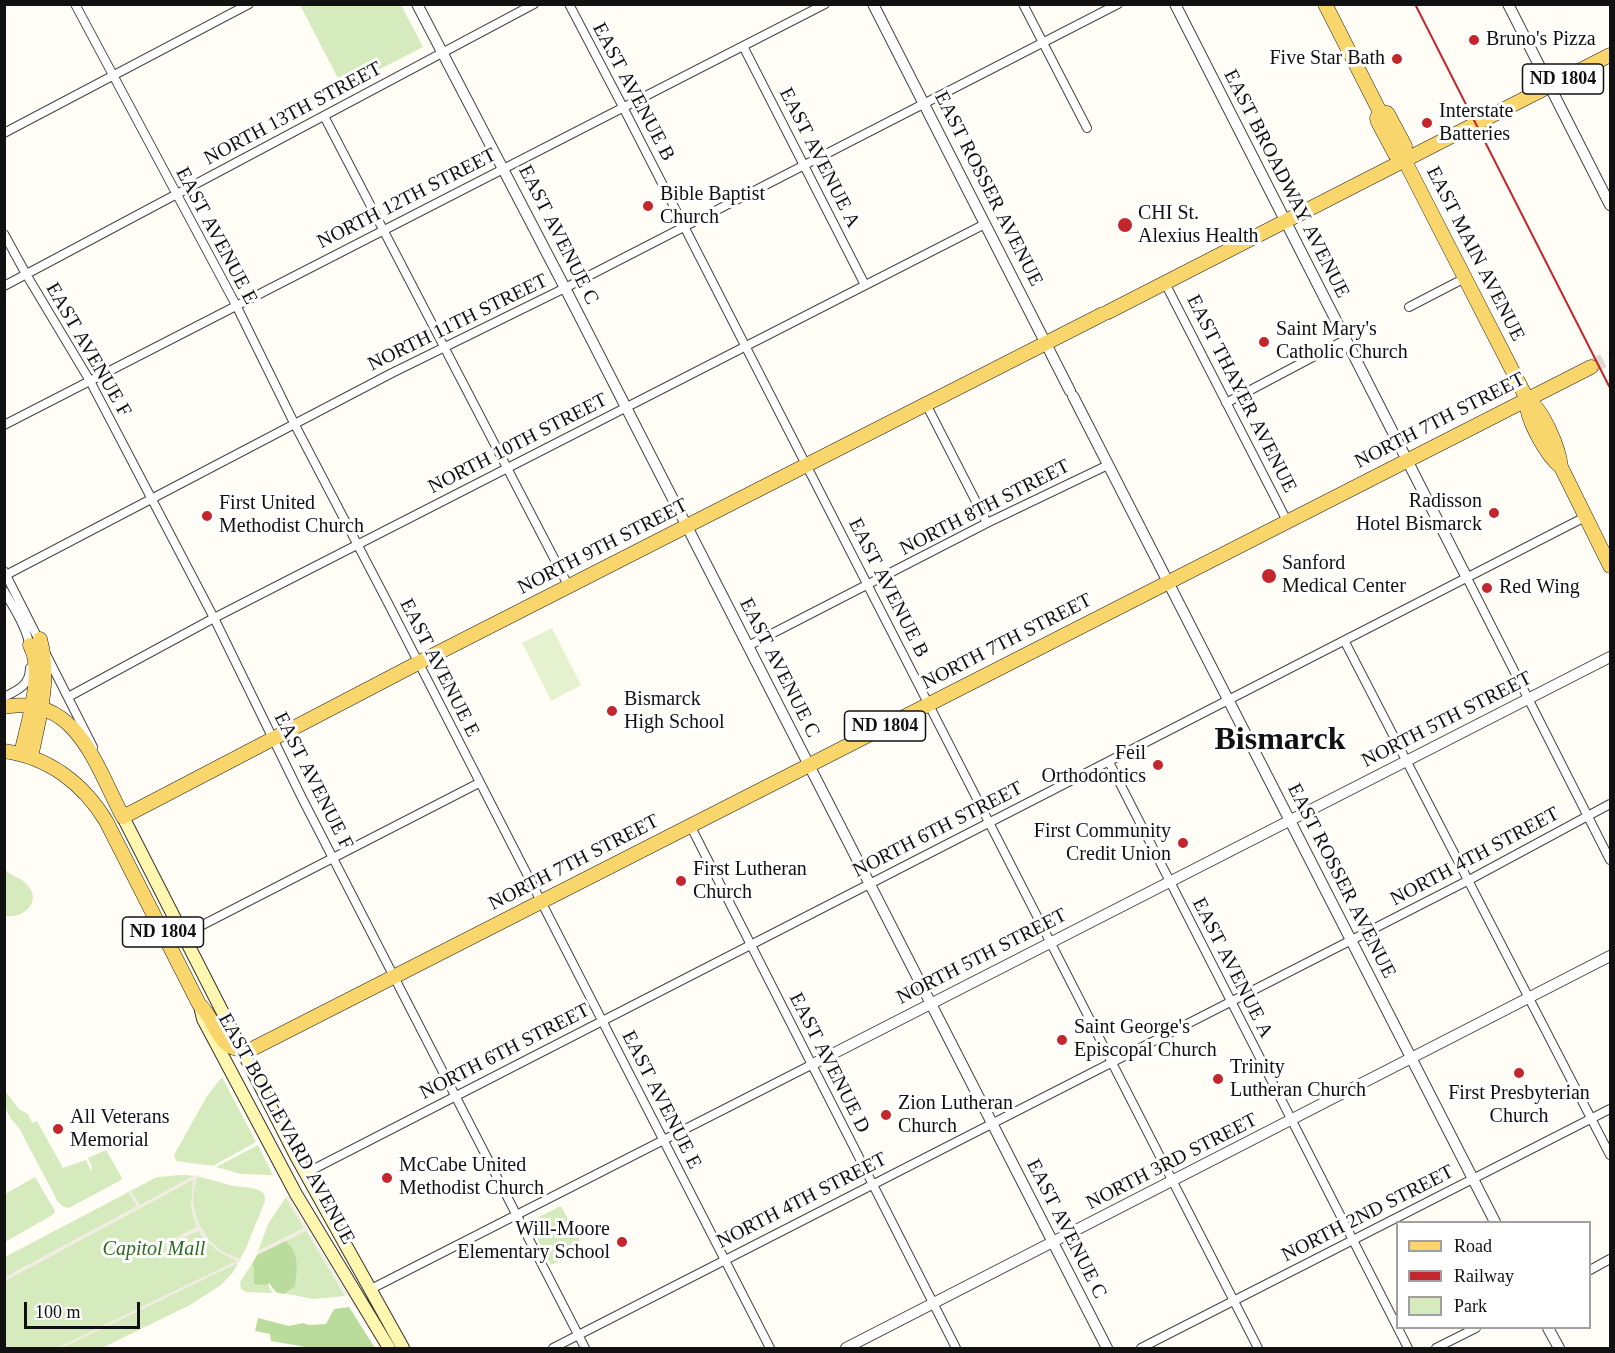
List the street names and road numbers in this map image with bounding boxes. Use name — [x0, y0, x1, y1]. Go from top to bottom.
street label: EAST AVENUE B — [586, 19, 680, 165]
street label: NORTH 13TH STREET — [200, 57, 386, 171]
road number: ND 1804 — [1522, 64, 1604, 94]
street label: EAST BROADWAY AVENUE — [1218, 66, 1354, 302]
street label: EAST AVENUE A — [773, 84, 865, 232]
street label: EAST ROSSER AVENUE — [928, 88, 1048, 290]
street label: NORTH 12TH STREET — [313, 143, 501, 255]
street label: EAST AVENUE C — [513, 161, 603, 309]
street label: EAST AVENUE E — [170, 163, 262, 309]
street label: EAST MAIN AVENUE — [1421, 163, 1529, 345]
street label: NORTH 11TH STREET — [364, 269, 552, 377]
street label: EAST AVENUE F — [40, 279, 136, 421]
street label: EAST THAYER AVENUE — [1181, 291, 1301, 497]
street label: NORTH 7TH STREET — [1351, 368, 1529, 474]
street label: NORTH 10TH STREET — [424, 388, 612, 500]
street label: NORTH 8TH STREET — [896, 455, 1074, 561]
street label: NORTH 9TH STREET — [514, 494, 692, 600]
street label: EAST AVENUE B — [843, 514, 933, 662]
street label: NORTH 7TH STREET — [918, 589, 1096, 695]
street label: EAST AVENUE C — [734, 594, 824, 742]
street label: EAST AVENUE E — [394, 595, 484, 741]
street label: NORTH 5TH STREET — [1358, 667, 1536, 773]
street label: EAST AVENUE F — [268, 708, 358, 854]
road number: ND 1804 — [844, 711, 926, 741]
street label: NORTH 6TH STREET — [849, 777, 1027, 883]
street label: EAST ROSSER AVENUE — [1281, 780, 1401, 982]
street label: NORTH 4TH STREET — [1387, 802, 1563, 912]
street label: NORTH 7TH STREET — [485, 810, 663, 916]
street label: EAST AVENUE A — [1186, 894, 1278, 1042]
street label: NORTH 5TH STREET — [893, 904, 1071, 1010]
road number: ND 1804 — [122, 917, 204, 947]
street label: EAST AVENUE D — [783, 989, 875, 1137]
street label: NORTH 6TH STREET — [416, 999, 594, 1105]
street label: EAST BOULEVARD AVENUE — [212, 1009, 360, 1249]
street label: EAST AVENUE E — [616, 1027, 706, 1173]
street label: NORTH 3RD STREET — [1082, 1108, 1262, 1216]
street label: NORTH 4TH STREET — [713, 1148, 891, 1254]
street label: EAST AVENUE C — [1021, 1155, 1111, 1303]
street label: NORTH 2ND STREET — [1278, 1160, 1458, 1268]

